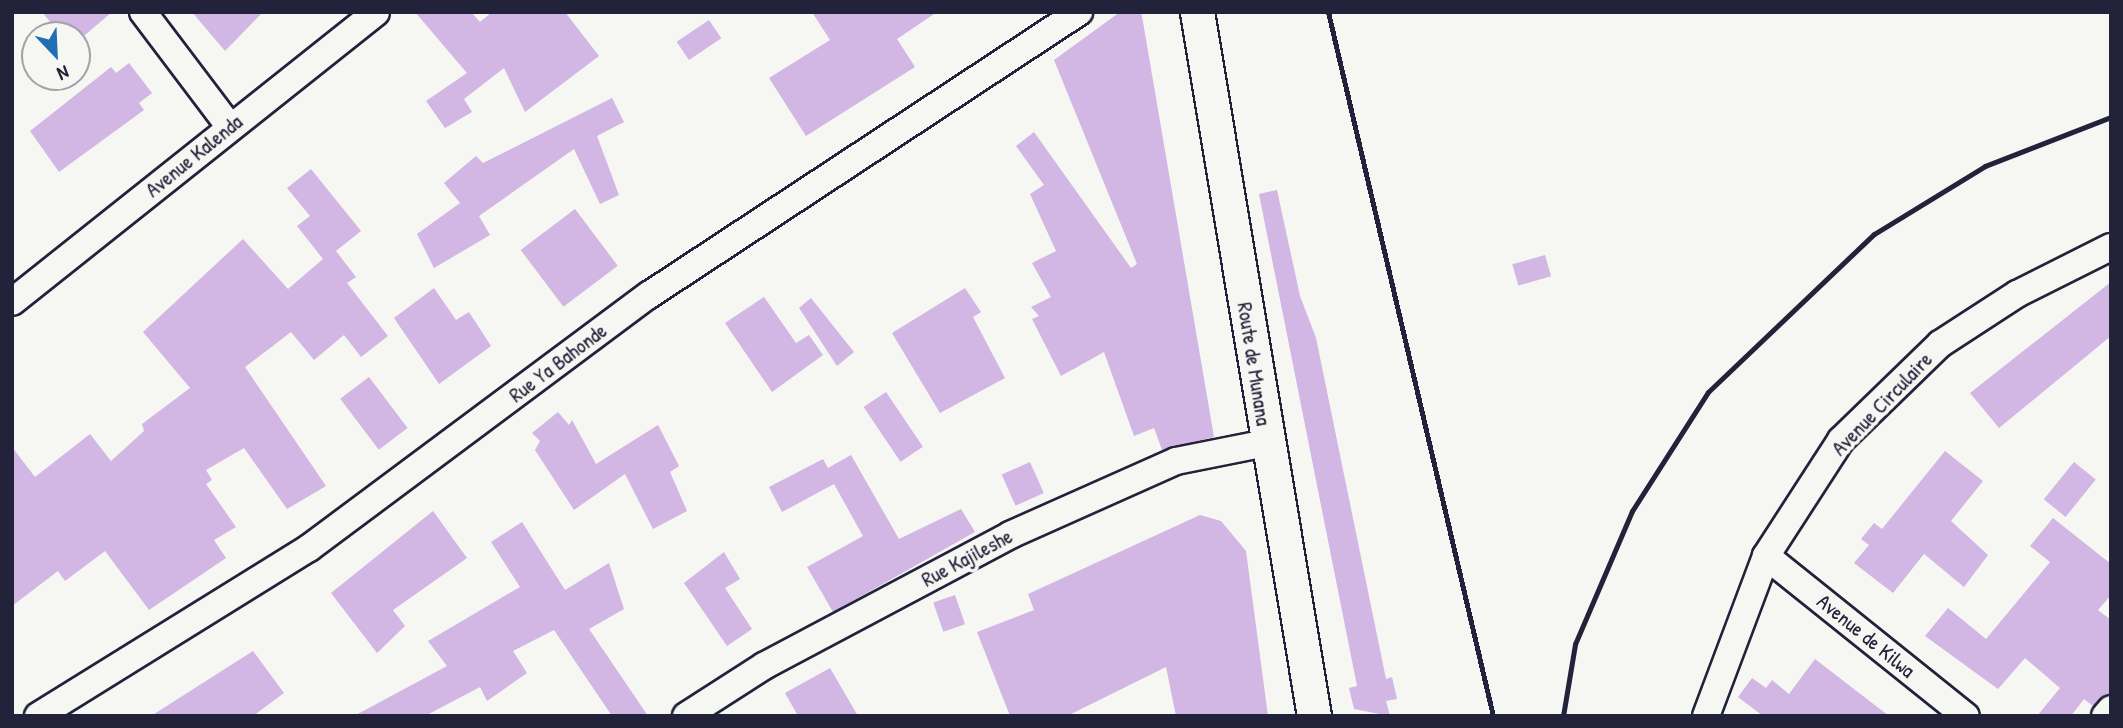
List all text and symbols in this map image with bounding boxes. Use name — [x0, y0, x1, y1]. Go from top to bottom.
north arrow — [21, 21, 91, 91]
text: N — [54, 60, 73, 87]
street label: Avenue Kalenda — [141, 109, 247, 203]
street label: Route de Munana — [1232, 301, 1276, 427]
street label: Rue Ya Bahonde — [504, 318, 612, 408]
street label: Avenue Circulaire — [1826, 347, 1938, 461]
street label: Rue Kajileshe — [917, 524, 1017, 592]
street label: Avenue de Kilwa — [1812, 589, 1920, 683]

